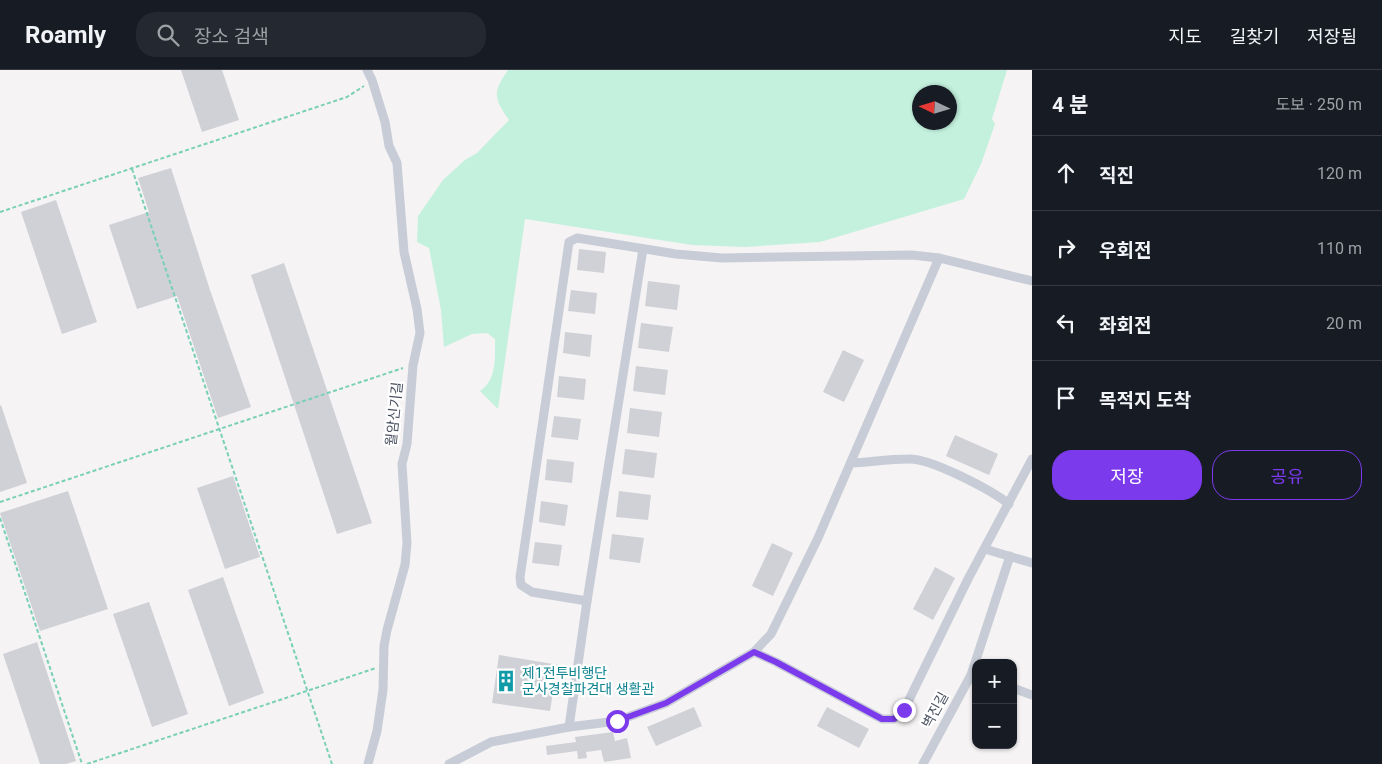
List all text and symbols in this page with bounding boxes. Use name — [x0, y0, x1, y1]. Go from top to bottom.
search box — [136, 12, 486, 57]
text: Roamly — [25, 21, 106, 49]
icon: search — [154, 21, 182, 49]
text: 장소 검색 — [194, 25, 269, 48]
text: 지도 — [1169, 26, 1202, 47]
text: 길찾기 — [1230, 26, 1279, 47]
text: 저장됨 — [1307, 26, 1357, 47]
north arrow — [912, 85, 957, 130]
text: 4 분 — [1052, 93, 1089, 117]
text: 도보 · 250 m — [1275, 95, 1362, 114]
icon: ahead — [1052, 159, 1080, 187]
text: 직진 — [1099, 164, 1134, 187]
text: 120 m — [1317, 164, 1362, 183]
icon: right — [1052, 234, 1080, 262]
text: 우회전 — [1099, 239, 1151, 262]
text: 110 m — [1317, 239, 1362, 258]
icon: left — [1052, 309, 1080, 337]
text: 좌회전 — [1099, 314, 1151, 337]
text: 20 m — [1326, 314, 1362, 333]
street label: 월암신기길 — [383, 381, 405, 447]
icon: arrive — [1052, 384, 1080, 412]
text: 목적지 도착 — [1099, 389, 1191, 412]
button: 저장 — [1052, 450, 1202, 500]
button: 공유 — [1212, 450, 1362, 500]
map controls — [972, 659, 1017, 749]
button: + — [972, 659, 1017, 704]
place label: 제1전투비행단 군사경찰파견대 생활관 — [522, 665, 654, 697]
building icon: 제1전투비행단 군사경찰파견대 생활관 — [493, 668, 519, 694]
street label: 벽진길 — [919, 689, 951, 731]
route end — [893, 699, 916, 722]
button: − — [972, 704, 1017, 749]
route start — [606, 710, 629, 733]

